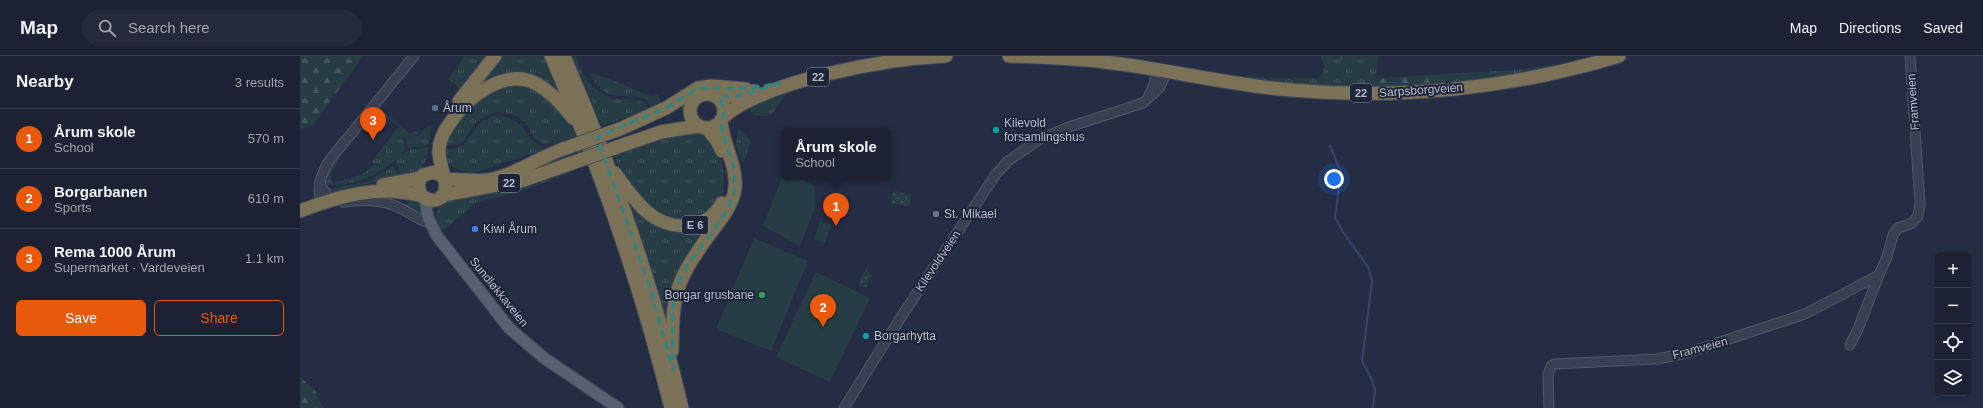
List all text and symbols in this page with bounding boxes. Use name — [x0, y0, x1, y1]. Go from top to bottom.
search box — [82, 10, 362, 46]
text: Map — [20, 17, 58, 38]
icon: search — [96, 17, 118, 39]
text: Search here — [128, 19, 210, 36]
text: Map — [1790, 20, 1817, 36]
text: Directions — [1839, 20, 1901, 36]
text: Saved — [1923, 20, 1963, 36]
road number: 22 — [807, 68, 829, 86]
text: Nearby — [16, 72, 74, 91]
street label: Framveien — [1904, 73, 1922, 131]
text: 3 results — [235, 75, 284, 90]
street label: Sarpsborgveien — [1379, 80, 1463, 100]
road number: 22 — [1350, 84, 1372, 102]
place label: Årum — [443, 100, 472, 115]
marker: Årum — [430, 103, 440, 113]
pin: 3 — [360, 107, 386, 140]
place label: Kilevold forsamlingshus — [1004, 116, 1085, 144]
text: Årum skole — [54, 123, 136, 140]
marker: Kilevold forsamlingshus — [991, 125, 1001, 135]
popup — [781, 128, 891, 180]
text: 1 — [25, 131, 33, 146]
text: 570 m — [248, 131, 284, 146]
text: Årum skole — [795, 138, 877, 155]
text: School — [54, 140, 94, 155]
text: School — [795, 155, 835, 170]
your location — [1324, 169, 1344, 189]
road number: 22 — [498, 174, 520, 192]
text: Borgarbanen — [54, 183, 147, 200]
text: 2 — [25, 191, 33, 206]
text: 610 m — [248, 191, 284, 206]
pin: 1 — [823, 193, 849, 226]
text: Sports — [54, 200, 92, 215]
place label: St. Mikael — [944, 207, 997, 221]
marker: St. Mikael — [931, 209, 941, 219]
road number: E 6 — [682, 216, 708, 234]
place label: Kiwi Årum — [483, 221, 537, 236]
marker: Kiwi Årum — [470, 224, 480, 234]
street label: Kilevoldveien — [912, 228, 964, 294]
text: Rema 1000 Årum — [54, 243, 176, 260]
text: 3 — [25, 251, 33, 266]
text: 1.1 km — [245, 251, 284, 266]
map controls — [1935, 252, 1971, 396]
button: + — [1935, 252, 1971, 288]
street label: Sundløkkaveien — [467, 254, 531, 330]
text: Supermarket · Vardeveien — [54, 260, 205, 275]
place label: Borgar grusbane — [665, 288, 754, 302]
button: − — [1935, 288, 1971, 324]
marker: Borgar grusbane — [757, 290, 767, 300]
pin: 2 — [810, 294, 836, 327]
button: Save — [16, 300, 146, 336]
button: Share — [154, 300, 284, 336]
button: locate — [1935, 324, 1971, 360]
place label: Borgarhytta — [874, 329, 936, 343]
marker: Borgarhytta — [861, 331, 871, 341]
street label: Framveien — [1671, 334, 1729, 362]
button: layers — [1935, 360, 1971, 396]

